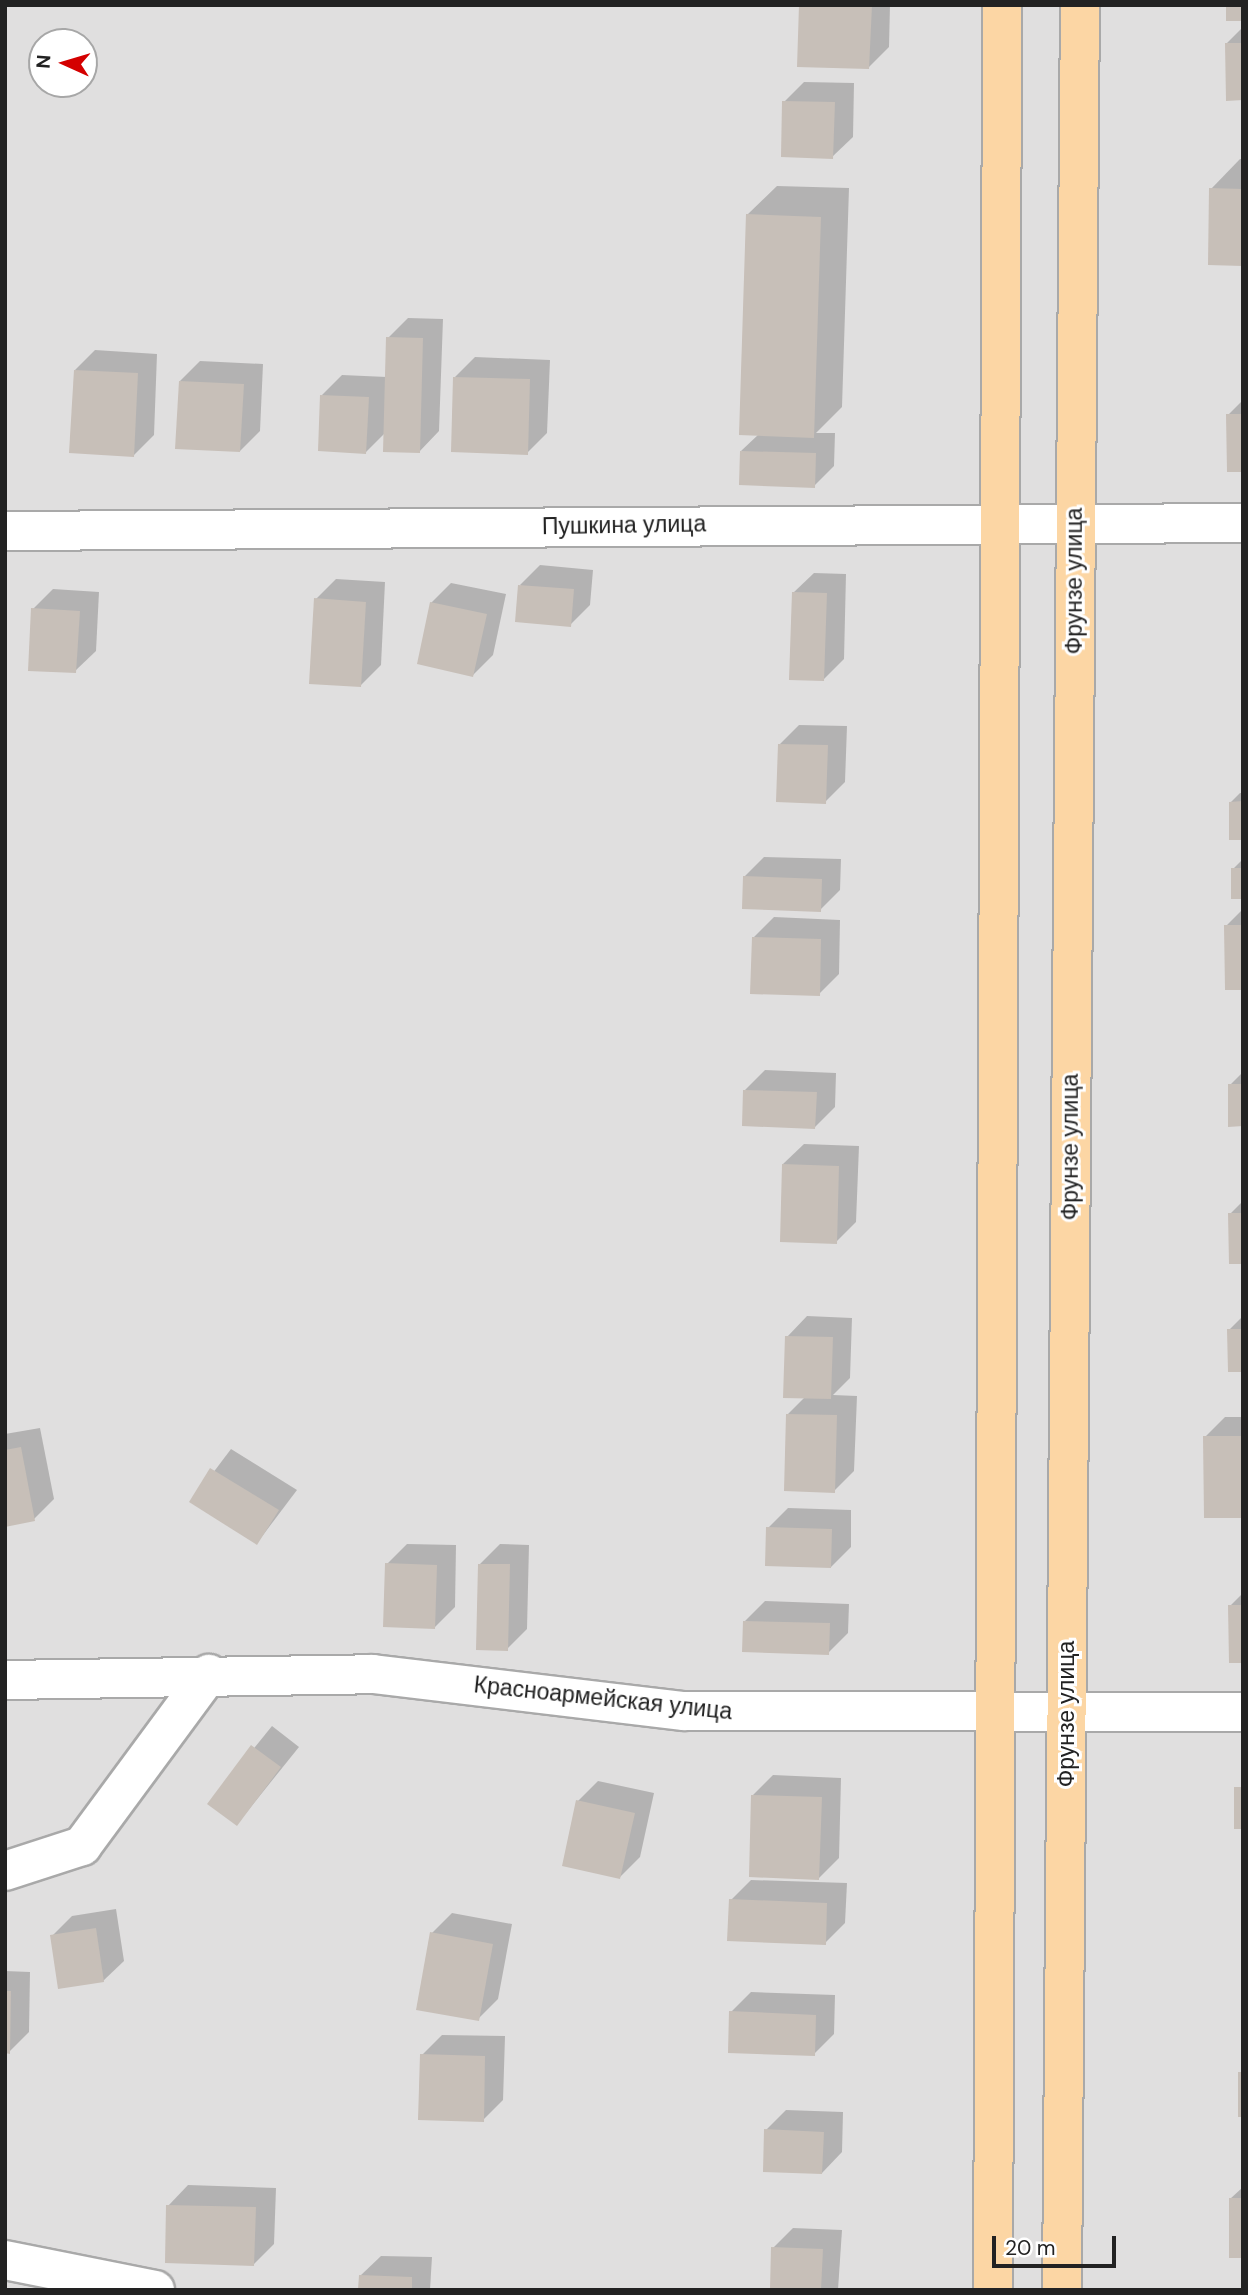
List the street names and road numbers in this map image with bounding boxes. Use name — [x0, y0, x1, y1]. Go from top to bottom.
street label: Фрунзе улица — [1060, 508, 1088, 654]
street label: Пушкина улица — [542, 510, 706, 540]
street label: Фрунзе улица — [1056, 1074, 1084, 1220]
street label: Фрунзе улица — [1052, 1641, 1080, 1787]
street label: Красноармейская улица — [472, 1671, 734, 1725]

